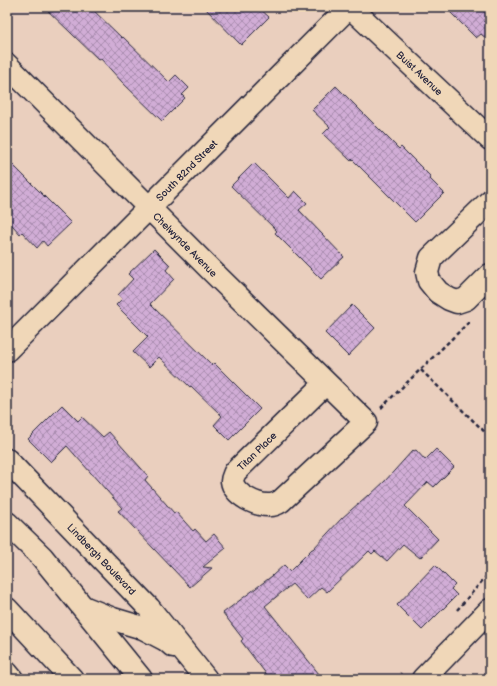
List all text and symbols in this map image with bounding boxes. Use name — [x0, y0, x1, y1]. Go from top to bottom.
street label: Buist Avenue — [394, 49, 445, 98]
street label: South 82nd Street — [154, 138, 220, 204]
street label: Chelwynde Avenue — [150, 210, 219, 280]
street label: Titan Place — [235, 430, 280, 473]
street label: Lindbergh Boulevard — [64, 521, 138, 598]

